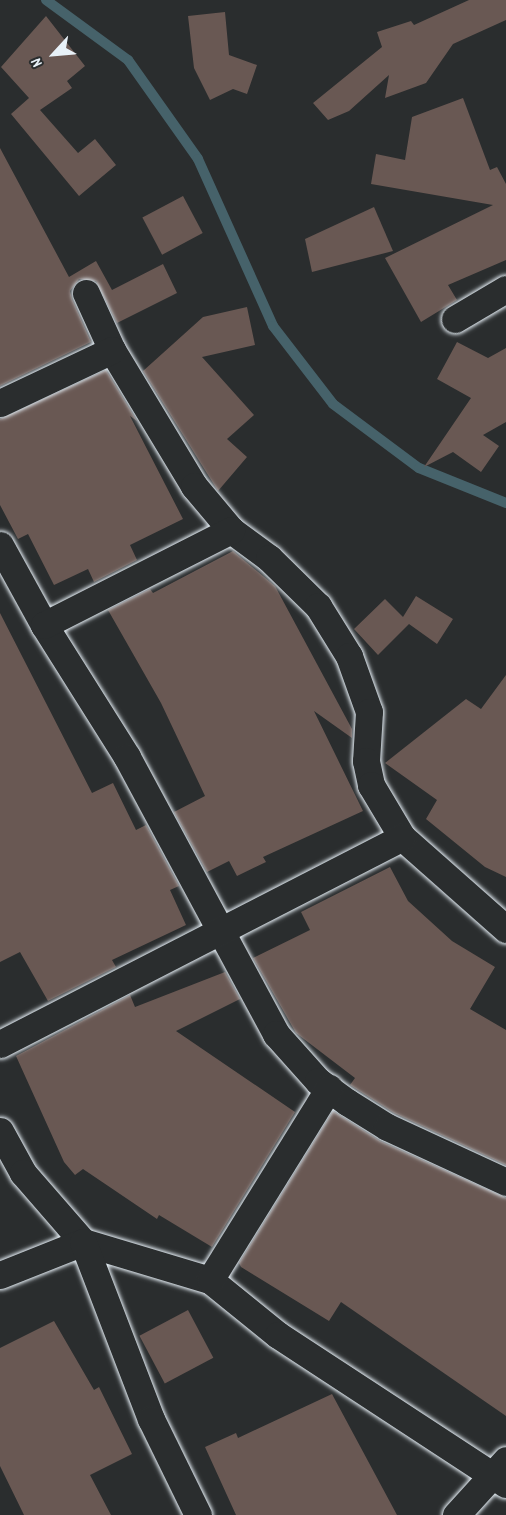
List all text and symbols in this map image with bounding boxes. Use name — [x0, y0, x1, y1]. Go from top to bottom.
north arrow — [24, 24, 84, 84]
text: N — [25, 54, 49, 71]

